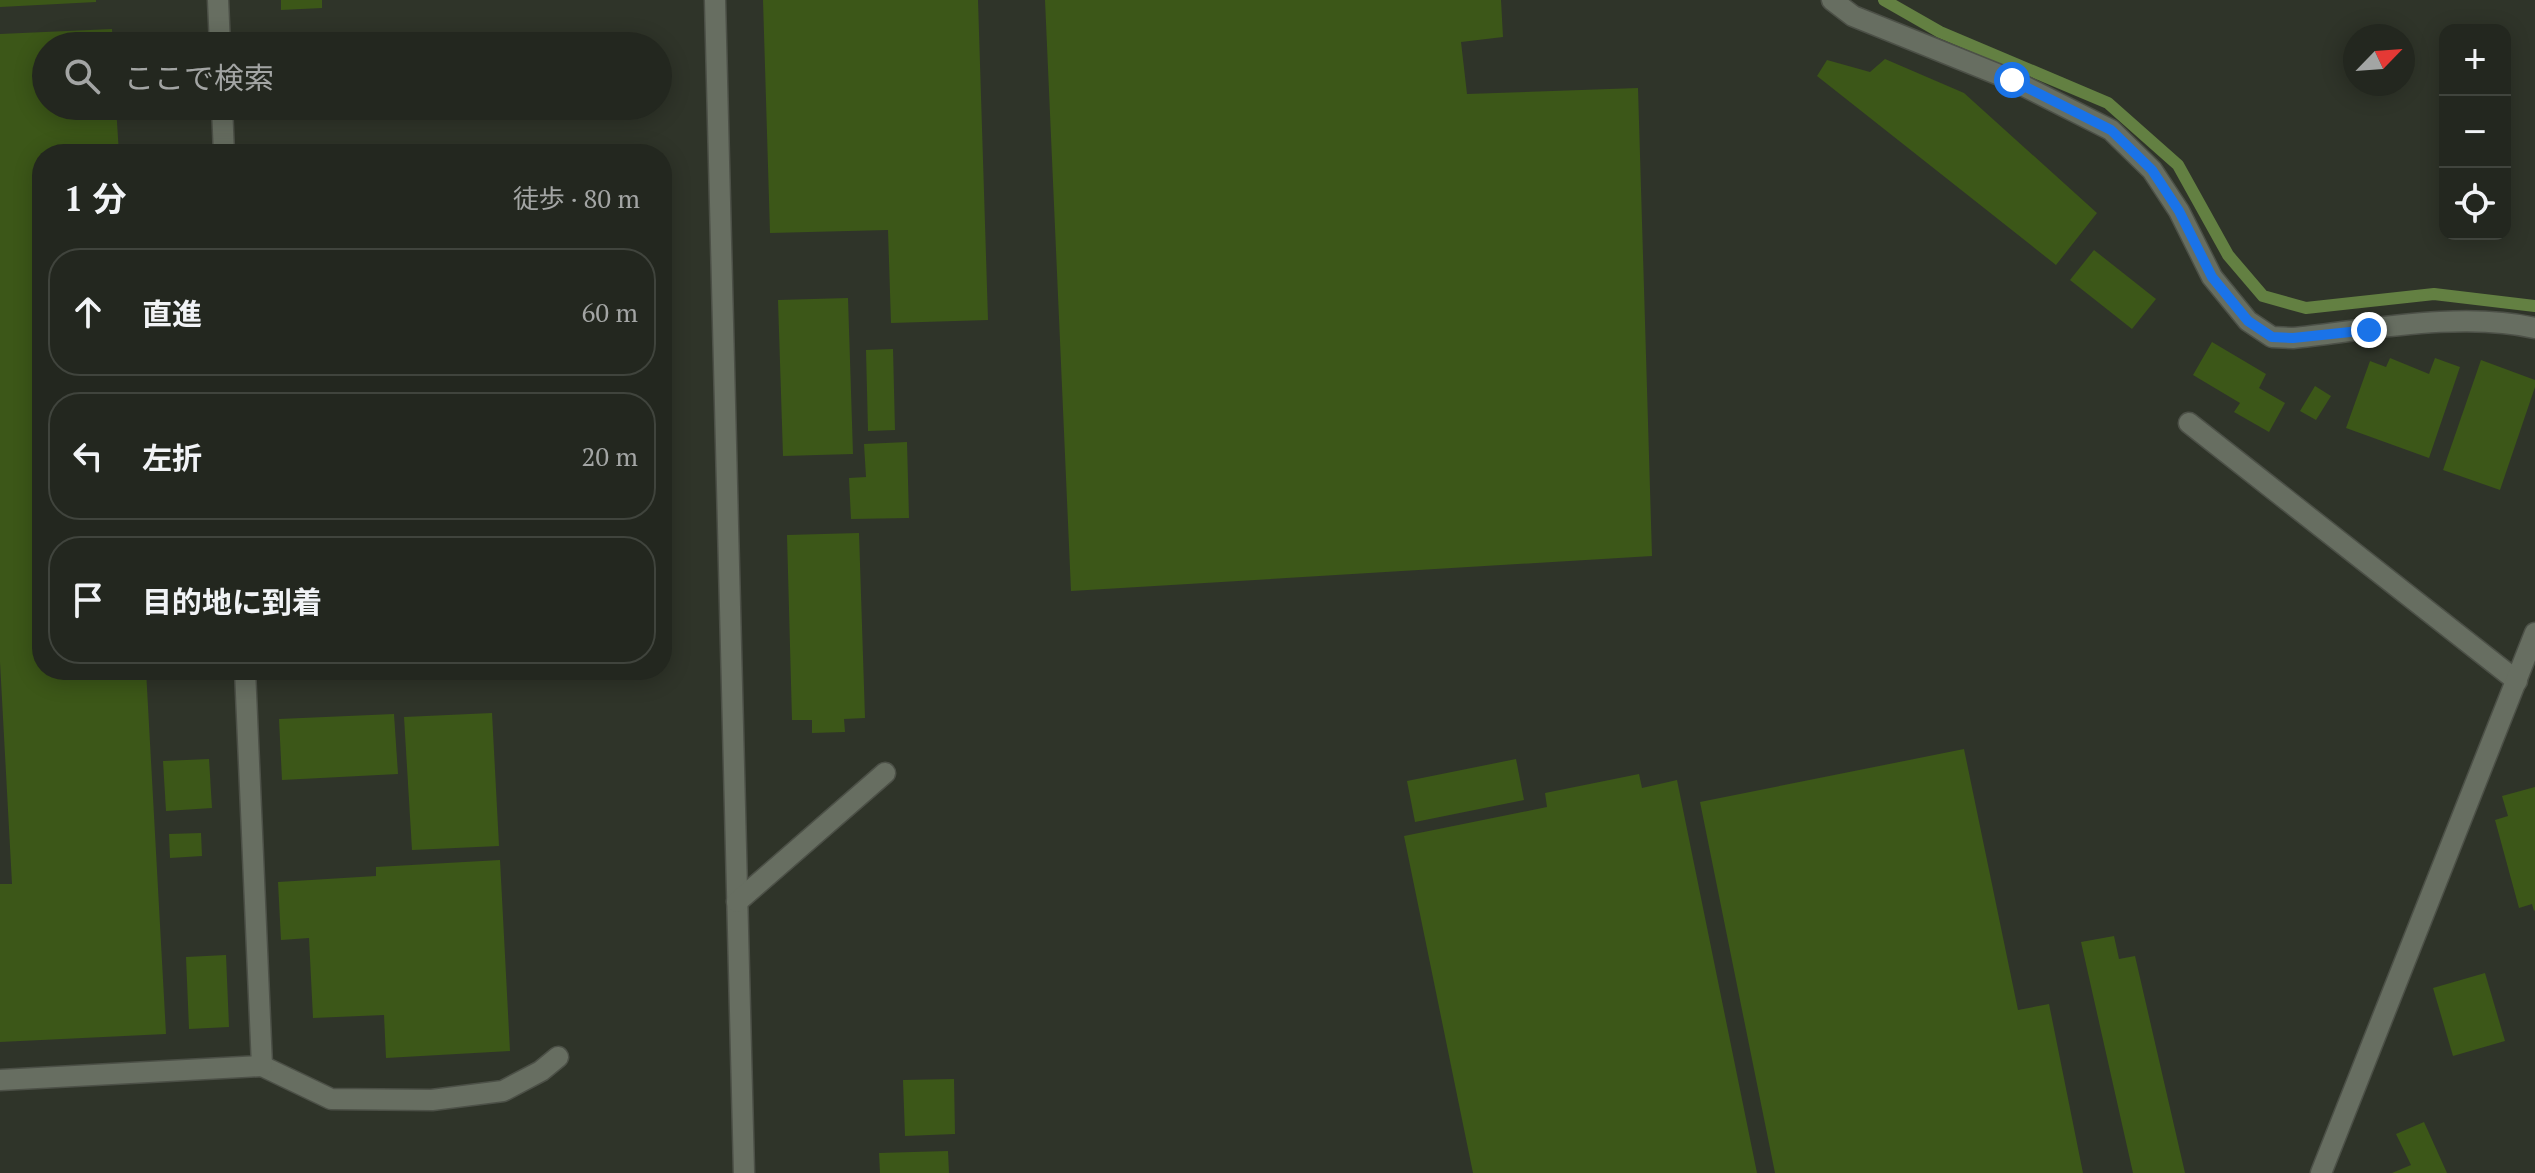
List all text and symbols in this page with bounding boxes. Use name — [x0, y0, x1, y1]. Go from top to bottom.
north arrow — [2343, 24, 2415, 96]
map controls — [2439, 24, 2511, 240]
button: + — [2439, 24, 2511, 96]
search box — [32, 32, 672, 120]
icon: search — [60, 54, 104, 98]
text: ここで検索 — [124, 58, 274, 98]
route start — [1994, 62, 2030, 98]
button: − — [2439, 96, 2511, 168]
button: locate — [2439, 168, 2511, 240]
text: 1 分 — [64, 176, 126, 221]
text: 徒歩 · 80 m — [513, 181, 640, 215]
icon: ahead — [66, 290, 110, 334]
text: 直進 — [142, 294, 202, 334]
text: 60 m — [582, 295, 638, 329]
route end — [2351, 312, 2387, 348]
icon: left — [66, 434, 110, 478]
text: 左折 — [142, 438, 202, 478]
text: 20 m — [582, 439, 638, 473]
icon: arrive — [66, 578, 110, 622]
text: 目的地に到着 — [142, 582, 322, 622]

